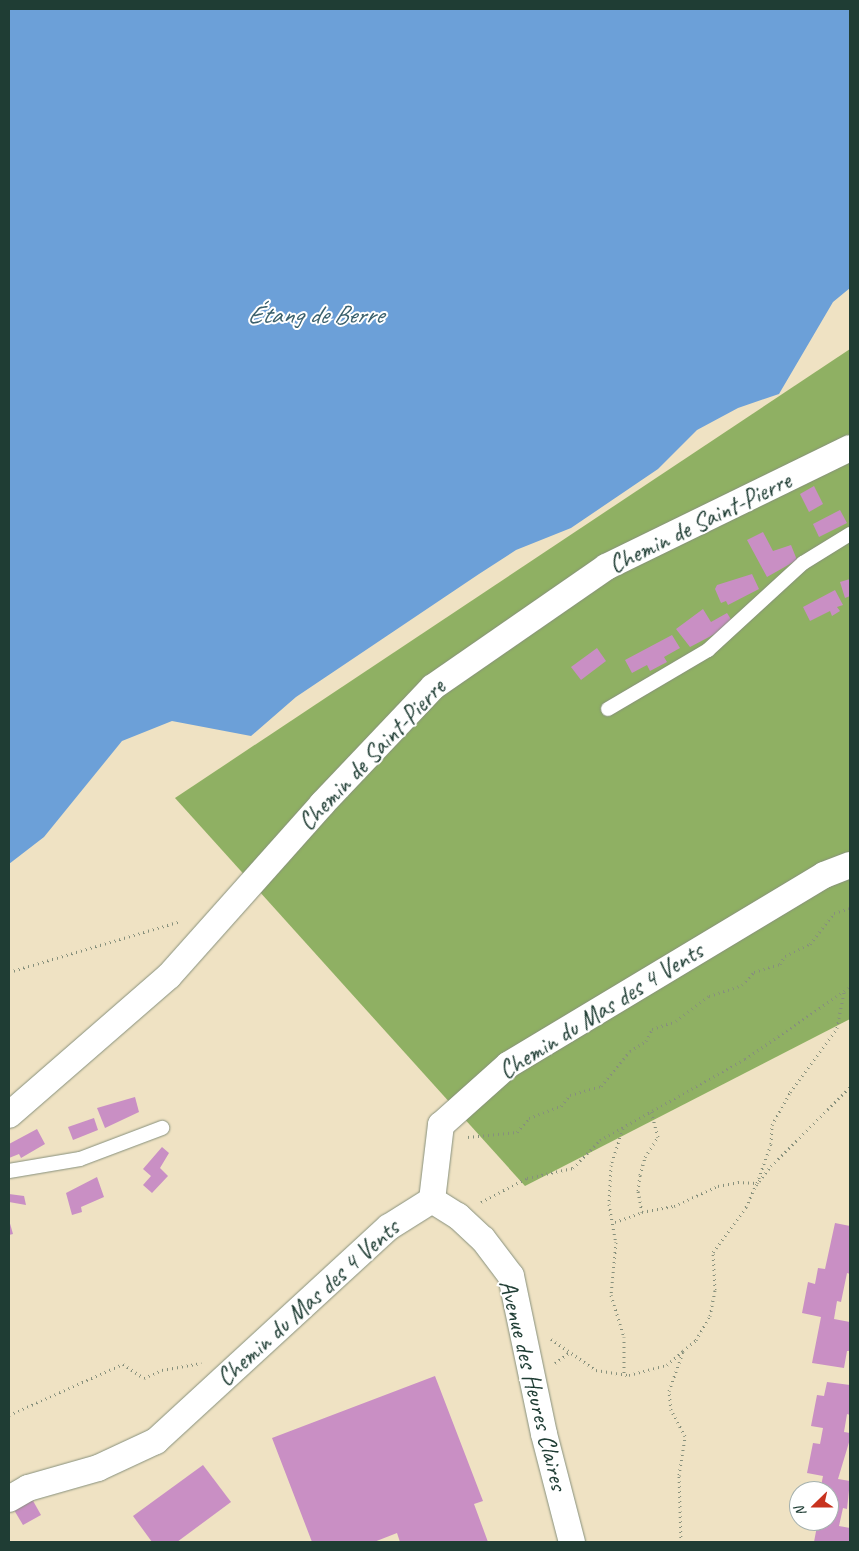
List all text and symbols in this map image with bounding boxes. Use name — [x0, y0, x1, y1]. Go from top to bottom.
water label: Étang de Berre — [247, 299, 383, 331]
street label: Chemin de Saint-Pierre — [604, 466, 796, 580]
street label: Chemin de Saint-Pierre — [292, 673, 452, 837]
street label: Chemin du Mas des 4 Vents — [494, 936, 708, 1086]
street label: Chemin du Mas des 4 Vents — [211, 1213, 405, 1393]
street label: Avenue des Heures Claires — [492, 1276, 574, 1494]
north arrow — [789, 1481, 839, 1531]
text: N — [791, 1504, 810, 1519]

